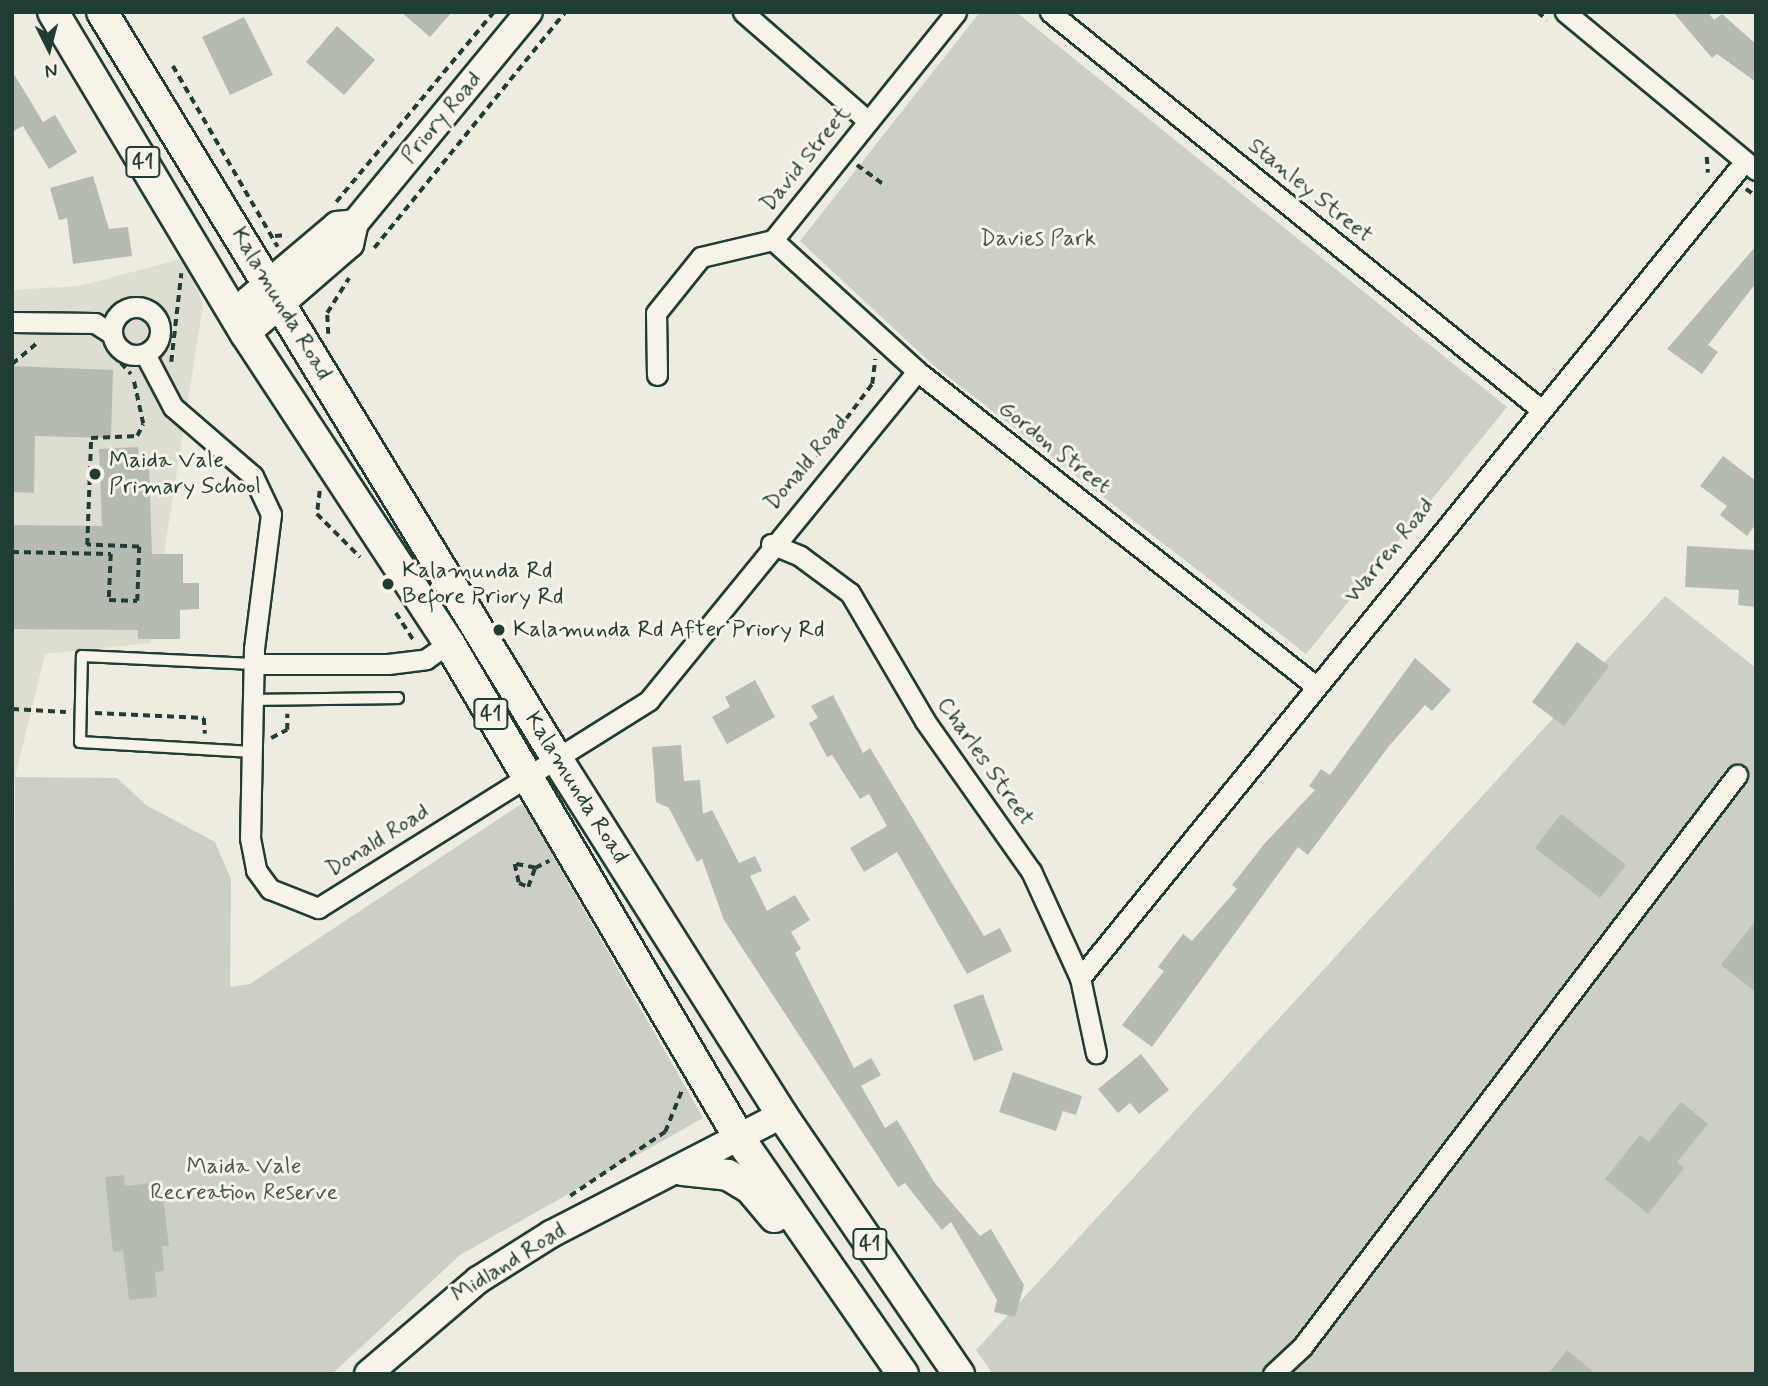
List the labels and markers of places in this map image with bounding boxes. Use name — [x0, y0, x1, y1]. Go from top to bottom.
place label: Maida Vale Primary School — [109, 447, 261, 501]
marker: Maida Vale Primary School — [87, 466, 103, 482]
place label: Kalamunda Rd Before Priory Rd — [402, 557, 562, 611]
marker: Kalamunda Rd Before Priory Rd — [380, 576, 396, 592]
place label: Kalamunda Rd After Priory Rd — [513, 616, 820, 644]
marker: Kalamunda Rd After Priory Rd — [491, 622, 507, 638]

